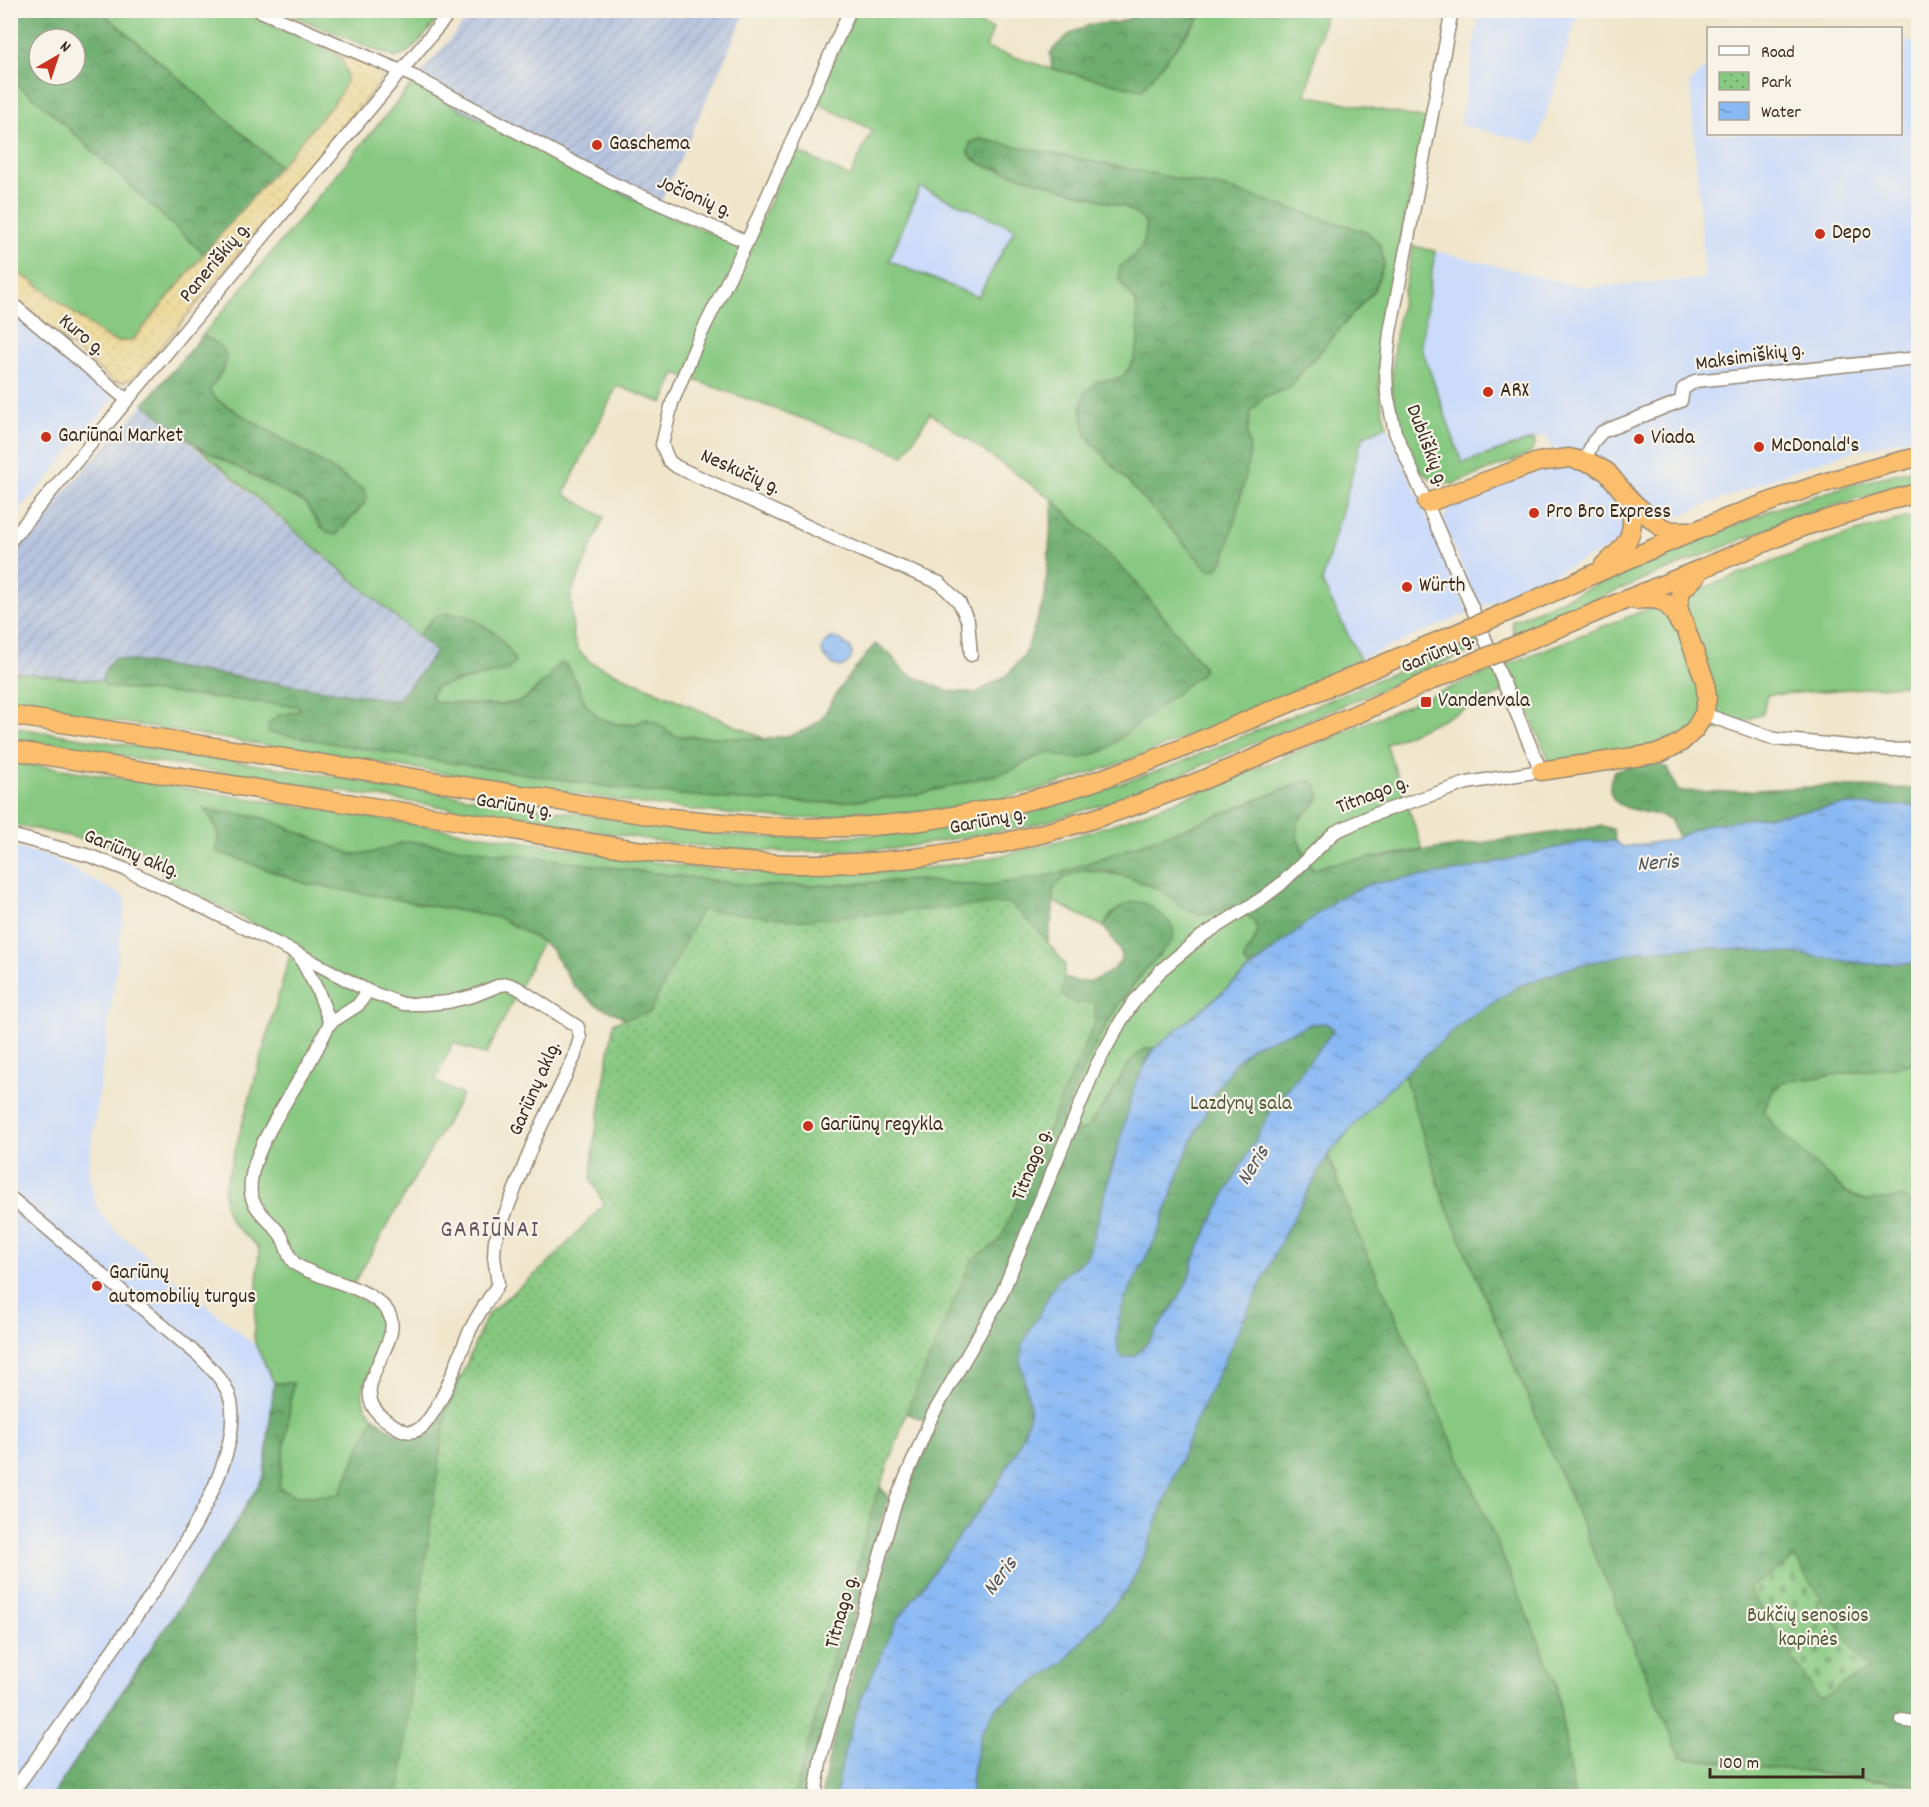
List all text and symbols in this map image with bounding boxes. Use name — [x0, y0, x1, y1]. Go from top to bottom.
north arrow — [27, 27, 87, 87]
legend — [1707, 27, 1902, 135]
text: N — [55, 36, 75, 59]
text: Road — [1761, 41, 1795, 66]
text: Park — [1761, 71, 1792, 96]
text: Water — [1761, 101, 1801, 126]
place label: Gaschema — [609, 130, 691, 160]
marker: Gaschema — [590, 138, 604, 152]
street label: Jočionių g. — [652, 169, 736, 227]
street label: Paneriškių g. — [173, 216, 259, 310]
place label: Depo — [1832, 219, 1871, 249]
marker: Depo — [1813, 227, 1827, 241]
street label: Kuro g. — [51, 307, 111, 365]
street label: Maksimiškių g. — [1694, 336, 1806, 380]
place label: ARX — [1500, 377, 1529, 407]
marker: ARX — [1481, 385, 1495, 399]
street label: Dubliškių g. — [1397, 401, 1455, 491]
place label: Gariūnai Market — [58, 422, 183, 452]
place label: Viada — [1651, 424, 1696, 454]
marker: Gariūnai Market — [39, 430, 53, 444]
marker: Viada — [1632, 432, 1646, 446]
place label: McDonald's — [1771, 432, 1859, 462]
marker: McDonald's — [1752, 440, 1766, 454]
street label: Neskučių g. — [695, 442, 785, 504]
place label: Pro Bro Express — [1546, 498, 1671, 528]
marker: Pro Bro Express — [1527, 506, 1541, 520]
place label: Würth — [1419, 572, 1465, 602]
marker: Würth — [1400, 580, 1414, 594]
street label: Gariūnų g. — [1397, 625, 1479, 683]
place label: Vandenvala — [1438, 687, 1531, 717]
marker: Vandenvala — [1419, 695, 1433, 709]
street label: Titnago g. — [1332, 768, 1414, 824]
street label: Gariūnų g. — [473, 786, 555, 828]
street label: Gariūnų g. — [947, 800, 1029, 844]
street label: Gariūnų aklg. — [79, 822, 183, 888]
water label: Neris — [1636, 847, 1681, 881]
street label: Gariūnų aklg. — [502, 1037, 570, 1141]
park label: Lazdynų sala — [1190, 1090, 1293, 1120]
place label: Gariūnų regykla — [820, 1111, 944, 1141]
marker: Gariūnų regykla — [801, 1119, 815, 1133]
street label: Titnago g. — [1005, 1124, 1061, 1206]
water label: Neris — [1230, 1139, 1279, 1192]
district label: GARIŪNAI — [440, 1214, 540, 1248]
place label: Gariūnų automobilių turgus — [109, 1259, 256, 1313]
marker: Gariūnų automobilių turgus — [90, 1279, 104, 1293]
water label: Neris — [976, 1550, 1026, 1603]
street label: Titnago g. — [818, 1572, 868, 1652]
park label: Bukčių senosios kapinės — [1747, 1602, 1869, 1656]
scale bar — [1710, 1741, 1863, 1779]
text: 100 m — [1719, 1752, 1759, 1777]

